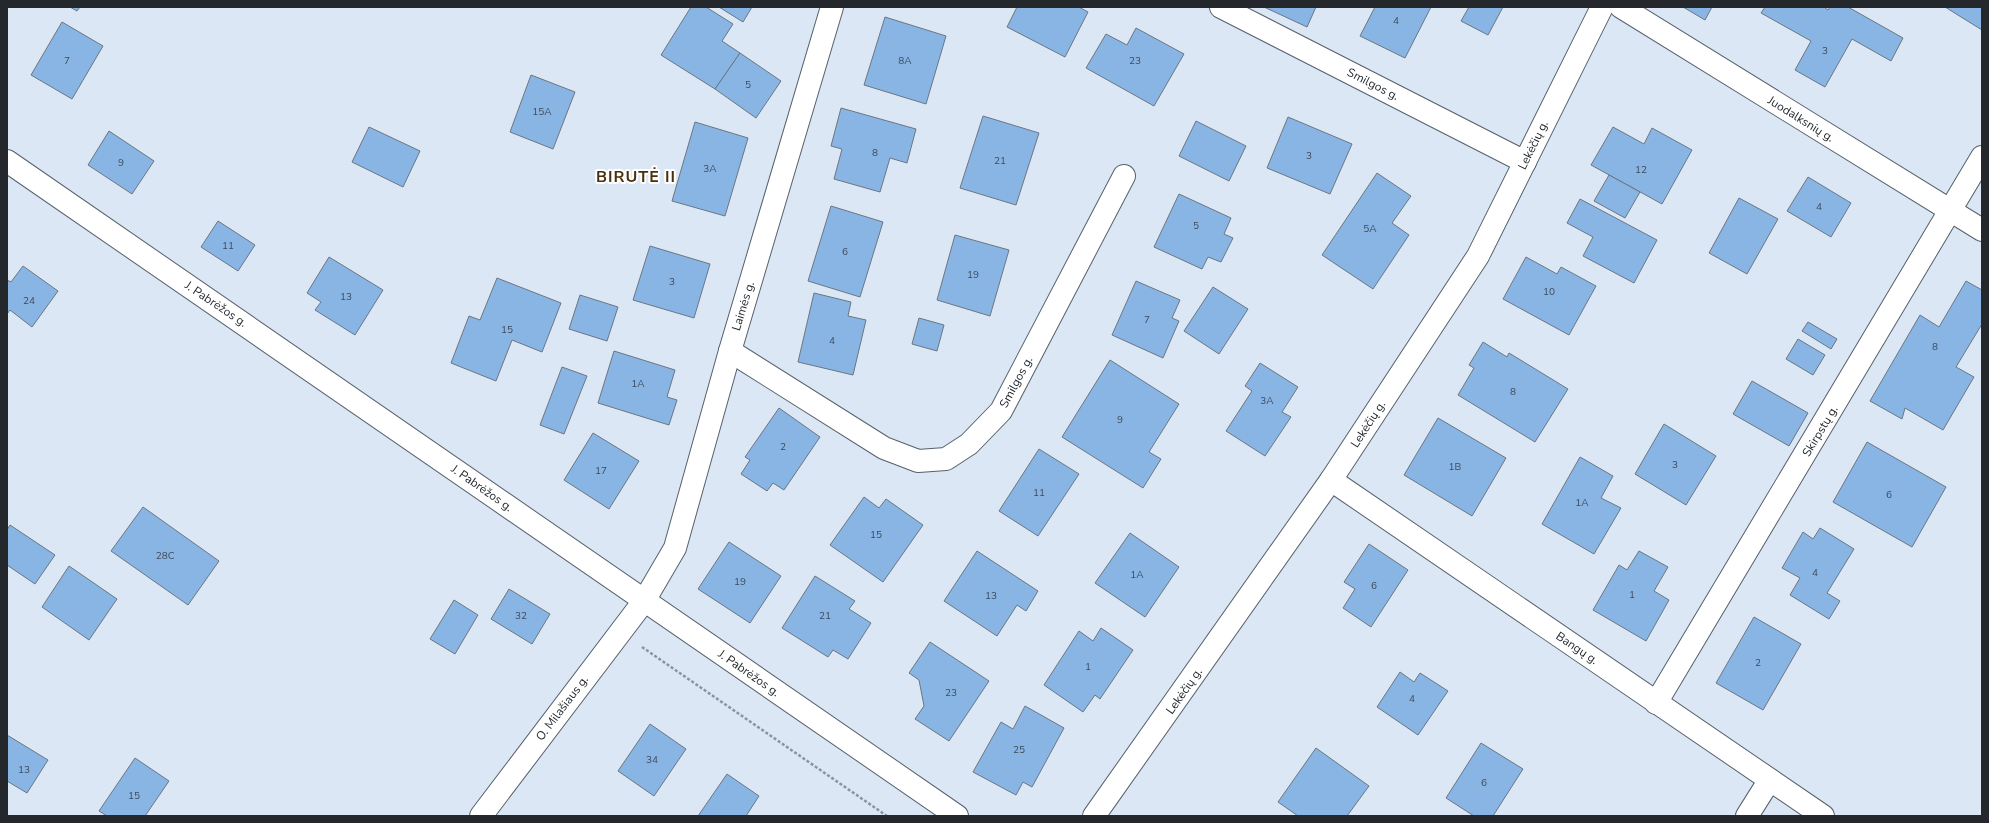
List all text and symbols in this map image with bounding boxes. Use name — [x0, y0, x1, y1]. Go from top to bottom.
house number: 4 — [1393, 14, 1399, 28]
house number: 3 — [1822, 44, 1828, 58]
house number: 7 — [64, 54, 70, 68]
house number: 8A — [898, 54, 912, 68]
house number: 23 — [1129, 54, 1141, 68]
street label: Smilgos g. — [1344, 64, 1402, 104]
house number: 5 — [745, 78, 751, 92]
street label: Juodalksnių g. — [1764, 92, 1837, 146]
house number: 15A — [532, 105, 552, 119]
street label: Lekėčių g. — [1514, 118, 1552, 172]
house number: 8 — [872, 146, 878, 160]
house number: 3 — [1306, 149, 1312, 163]
house number: 21 — [994, 154, 1006, 168]
house number: 9 — [118, 156, 124, 170]
house number: 3A — [703, 162, 717, 176]
house number: 12 — [1635, 163, 1647, 177]
district label: BIRUTĖ II — [596, 166, 676, 188]
house number: 4 — [1816, 200, 1822, 214]
house number: 5 — [1193, 219, 1199, 233]
house number: 5A — [1363, 222, 1377, 236]
house number: 11 — [222, 239, 234, 253]
house number: 6 — [842, 245, 848, 259]
house number: 19 — [967, 268, 979, 282]
house number: 3 — [669, 275, 675, 289]
street label: J. Pabrėžos g. — [181, 277, 250, 331]
street label: Laimės g. — [728, 279, 758, 333]
house number: 10 — [1543, 285, 1555, 299]
house number: 13 — [340, 290, 352, 304]
house number: 24 — [23, 294, 35, 308]
house number: 7 — [1144, 313, 1150, 327]
house number: 15 — [501, 323, 513, 337]
house number: 4 — [829, 334, 835, 348]
house number: 8 — [1932, 340, 1938, 354]
street label: Smilgos g. — [996, 353, 1036, 411]
house number: 1A — [631, 377, 645, 391]
house number: 8 — [1510, 385, 1516, 399]
house number: 3A — [1260, 394, 1274, 408]
street label: Lekėčių g. — [1347, 397, 1389, 451]
street label: Skirpstų g. — [1798, 402, 1842, 460]
house number: 9 — [1117, 413, 1123, 427]
house number: 2 — [780, 440, 786, 454]
house number: 3 — [1672, 458, 1678, 472]
street label: J. Pabrėžos g. — [447, 460, 516, 515]
house number: 1B — [1449, 460, 1462, 474]
house number: 17 — [595, 464, 607, 478]
house number: 11 — [1033, 486, 1045, 500]
house number: 6 — [1886, 488, 1892, 502]
house number: 1A — [1575, 496, 1589, 510]
house number: 15 — [870, 528, 882, 542]
house number: 28C — [156, 549, 175, 563]
house number: 4 — [1812, 566, 1818, 580]
house number: 1A — [1130, 568, 1144, 582]
house number: 19 — [734, 575, 746, 589]
house number: 6 — [1371, 579, 1377, 593]
house number: 1 — [1629, 588, 1635, 602]
house number: 13 — [985, 589, 997, 603]
house number: 32 — [515, 609, 527, 623]
house number: 21 — [819, 609, 831, 623]
street label: Bangų g. — [1553, 628, 1601, 668]
street label: J. Pabrėžos g. — [714, 645, 783, 700]
house number: 2 — [1755, 656, 1761, 670]
house number: 1 — [1085, 660, 1091, 674]
street label: Lekėčių g. — [1162, 665, 1206, 717]
street label: O. Milašiaus g. — [532, 672, 592, 744]
house number: 23 — [945, 686, 957, 700]
house number: 4 — [1409, 692, 1415, 706]
house number: 25 — [1013, 743, 1025, 757]
house number: 34 — [646, 753, 658, 767]
house number: 13 — [18, 763, 30, 777]
house number: 6 — [1481, 776, 1487, 790]
house number: 15 — [128, 789, 140, 803]

